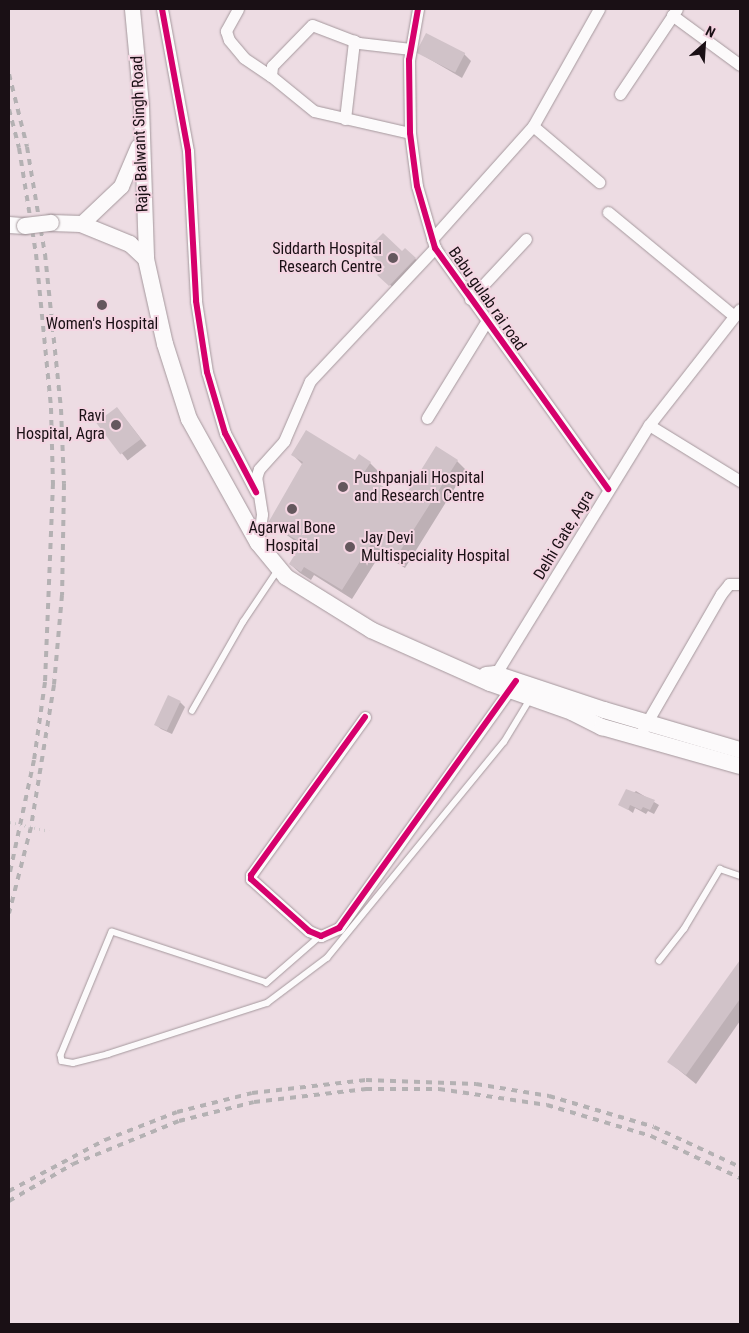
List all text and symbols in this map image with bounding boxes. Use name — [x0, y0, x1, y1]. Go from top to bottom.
north arrow — [679, 20, 729, 70]
text: N — [703, 22, 718, 41]
street label: Raja Balwant Singh Road — [128, 55, 152, 213]
place label: Siddarth Hospital Research Centre — [272, 239, 382, 277]
street label: Babu gulab rai road — [444, 243, 530, 355]
marker: Siddarth Hospital Research Centre — [386, 251, 400, 265]
marker: Women's Hospital — [95, 298, 109, 312]
place label: Women's Hospital — [46, 314, 158, 334]
place label: Ravi Hospital, Agra — [16, 406, 105, 444]
marker: Ravi Hospital, Agra — [109, 418, 123, 432]
place label: Pushpanjali Hospital and Research Centre — [354, 468, 484, 506]
marker: Pushpanjali Hospital and Research Centre — [336, 480, 350, 494]
street label: Delhi Gate, Agra — [530, 487, 598, 583]
marker: Agarwal Bone Hospital — [285, 502, 299, 516]
place label: Agarwal Bone Hospital — [248, 518, 336, 556]
place label: Jay Devi Multispeciality Hospital — [361, 528, 510, 566]
marker: Jay Devi Multispeciality Hospital — [343, 540, 357, 554]

